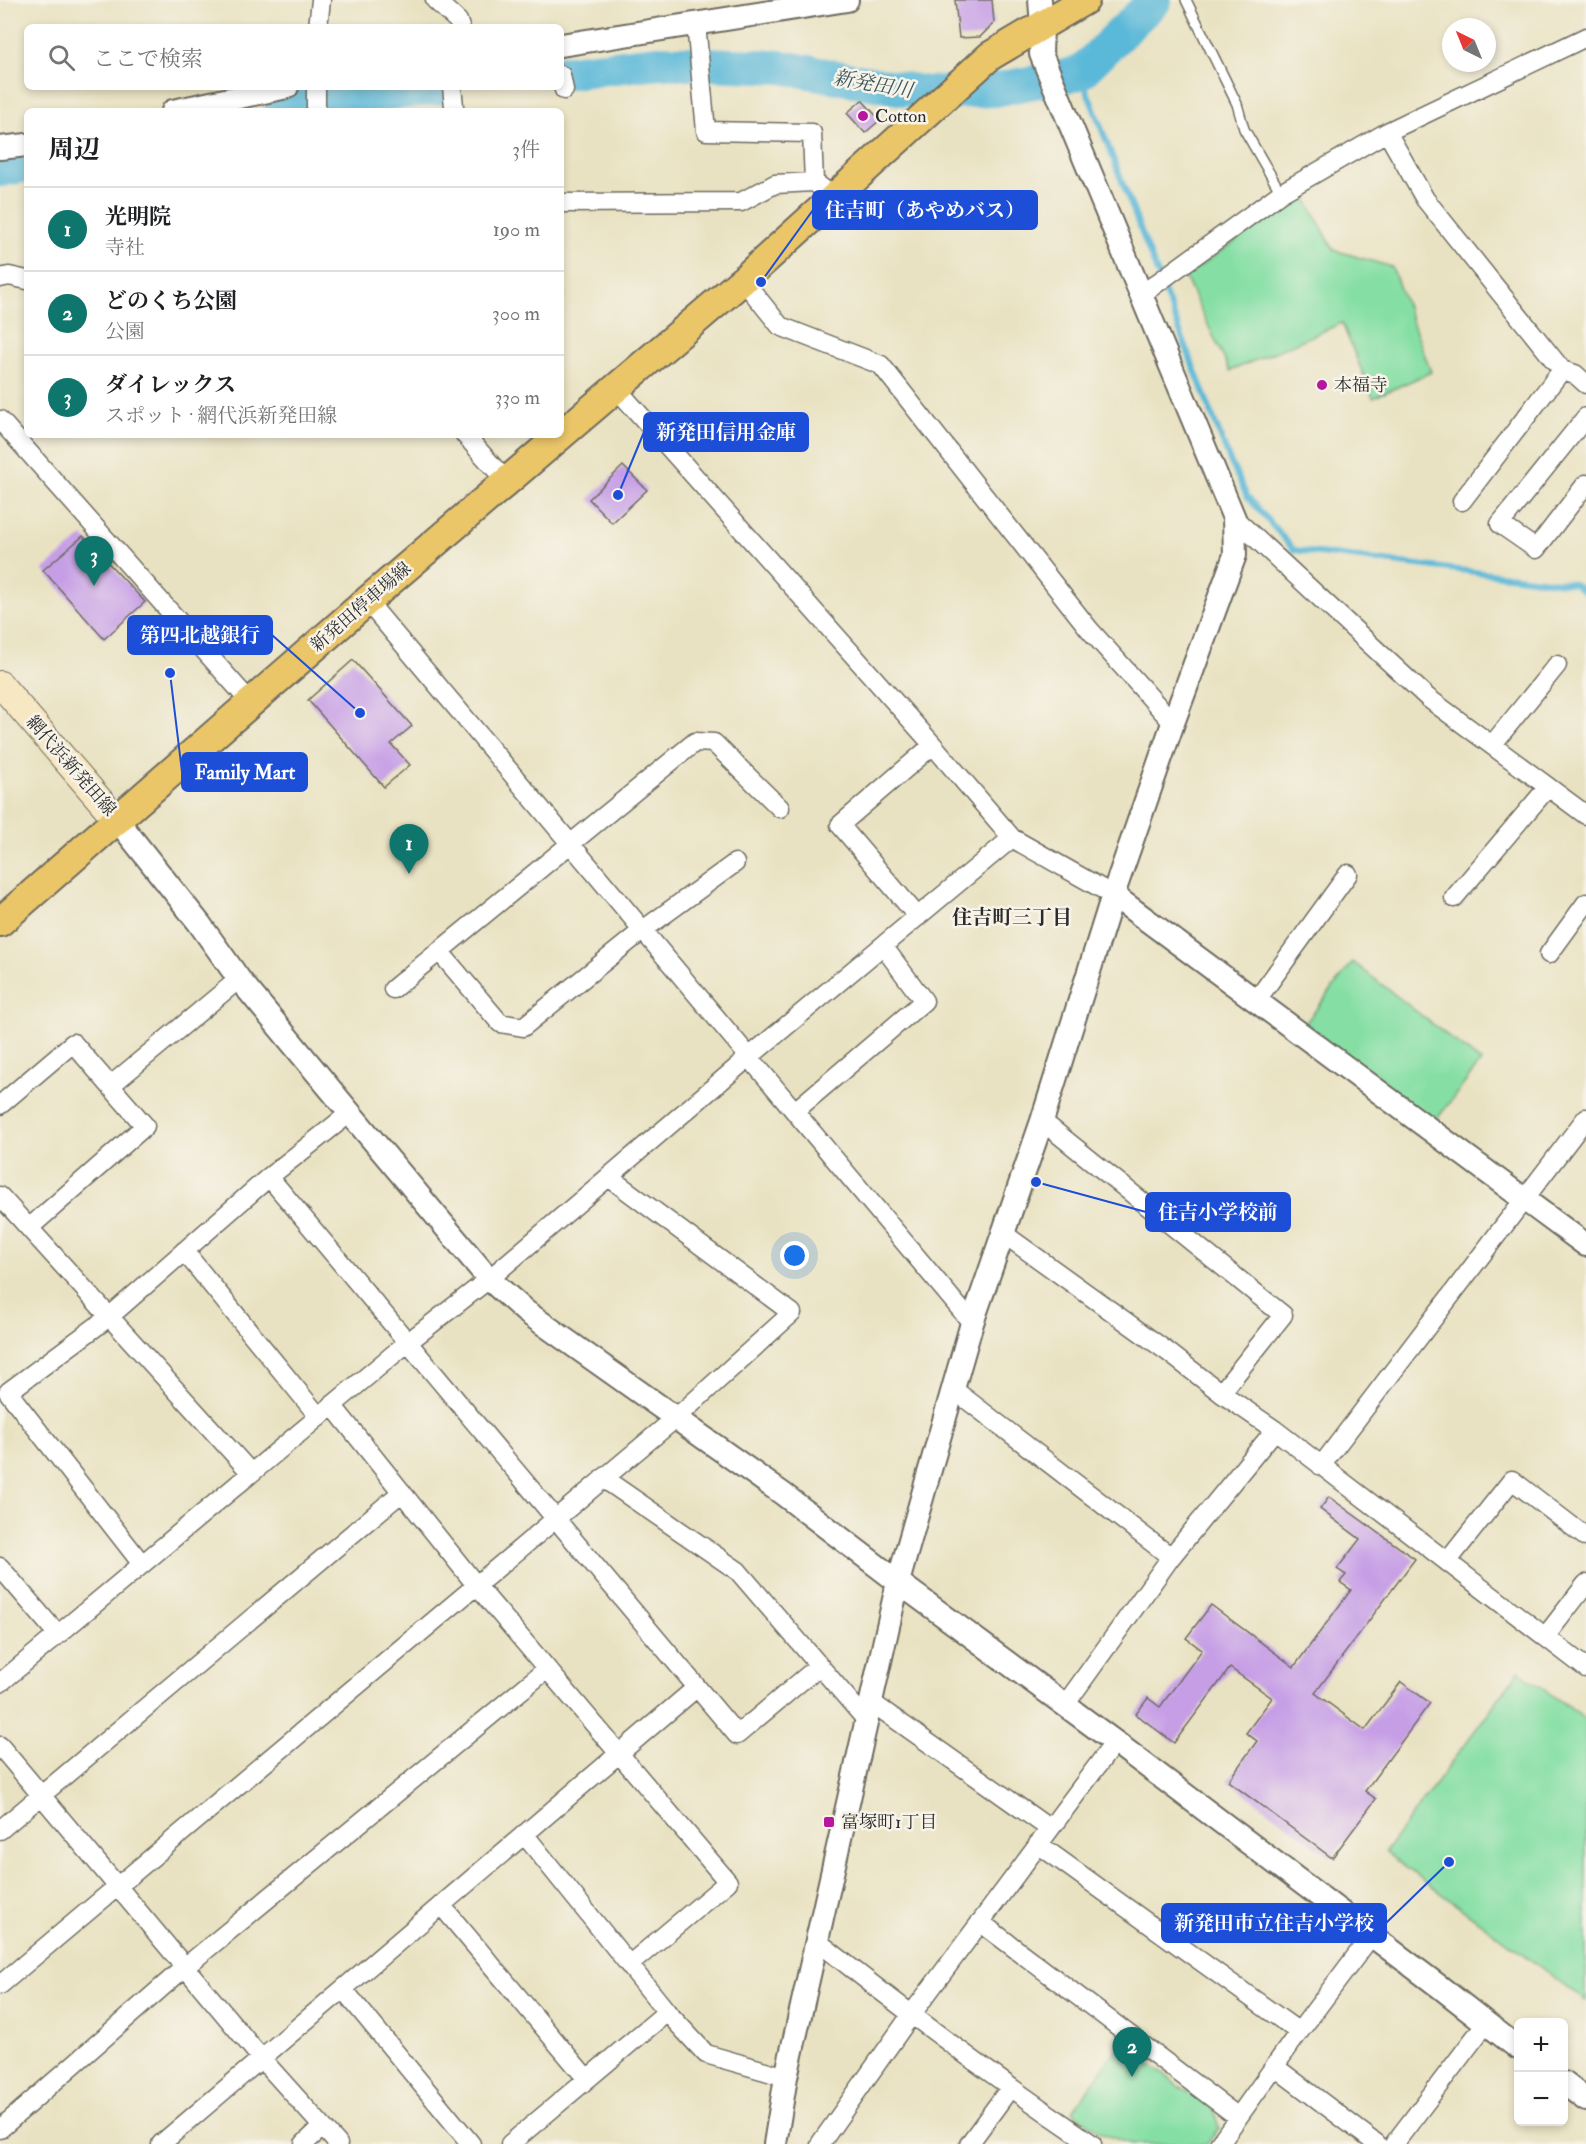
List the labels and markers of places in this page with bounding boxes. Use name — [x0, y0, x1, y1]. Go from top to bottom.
place label: Cotton — [875, 105, 926, 128]
marker: Cotton — [856, 109, 870, 123]
callout: 住吉町（あやめバス） — [813, 191, 1037, 229]
place label: 本福寺 — [1334, 374, 1388, 397]
marker: 本福寺 — [1315, 378, 1329, 392]
callout: 新発田信用金庫 — [644, 413, 808, 451]
pin: 3 — [74, 536, 113, 586]
callout: 第四北越銀行 — [128, 616, 272, 654]
callout: Family Mart — [182, 753, 307, 791]
pin: 1 — [390, 824, 428, 874]
callout: 住吉小学校前 — [1146, 1193, 1290, 1231]
place label: 富塚町1丁目 — [841, 1811, 937, 1834]
marker: 富塚町1丁目 — [822, 1815, 836, 1829]
callout: 新発田市立住吉小学校 — [1162, 1904, 1386, 1942]
pin: 2 — [1112, 2028, 1152, 2077]

